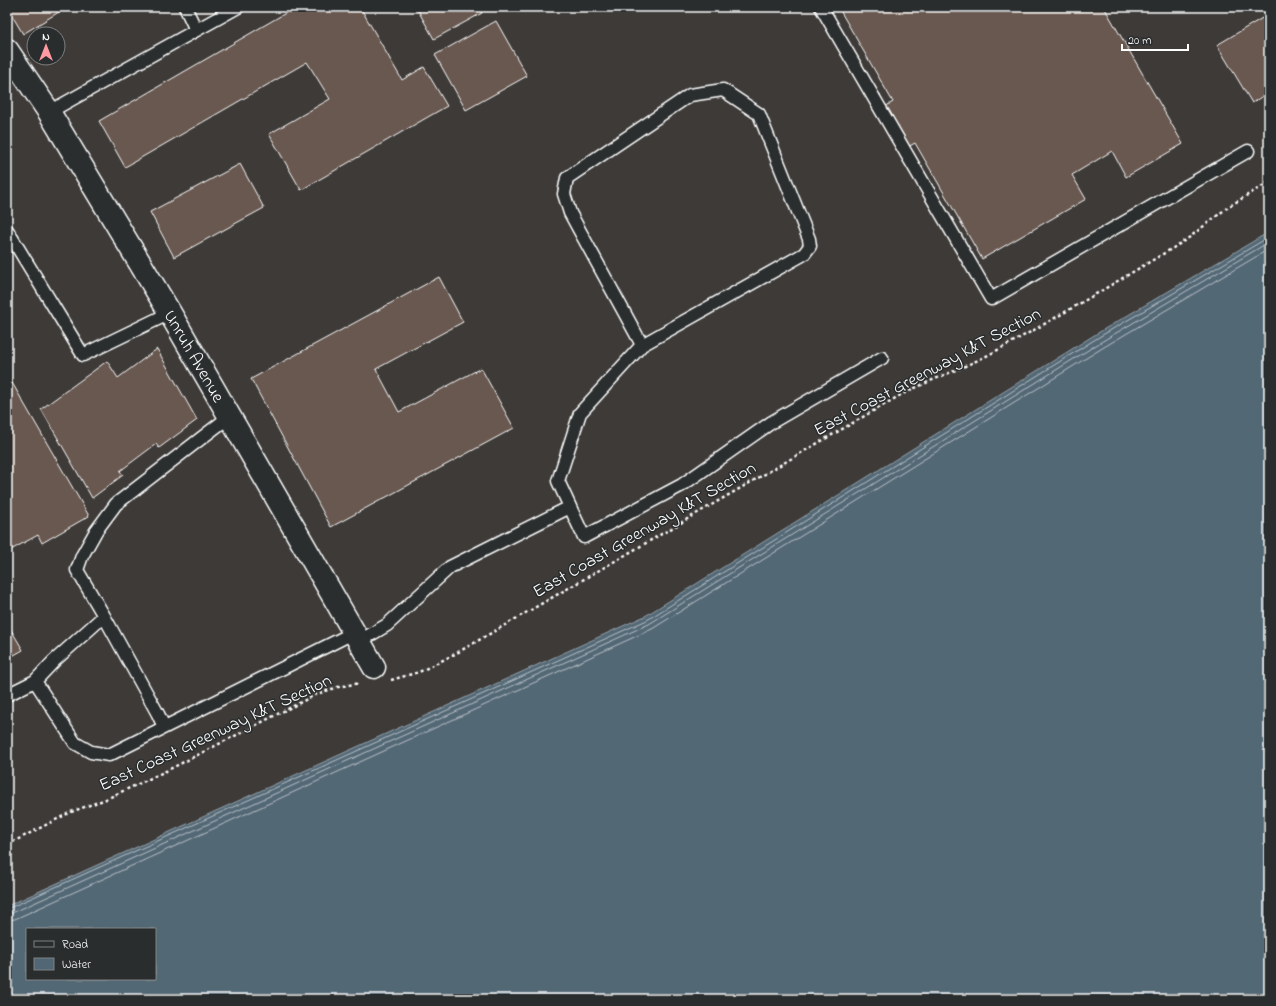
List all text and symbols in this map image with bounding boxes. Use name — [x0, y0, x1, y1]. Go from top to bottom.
north arrow — [26, 26, 66, 66]
scale bar — [1122, 26, 1188, 52]
text: N — [42, 29, 50, 45]
text: 20 m — [1128, 32, 1151, 50]
street label: East Coast Greenway K&T Section — [810, 302, 1046, 444]
street label: Unruh Avenue — [156, 306, 230, 409]
street label: East Coast Greenway K&T Section — [529, 456, 762, 605]
street label: East Coast Greenway K&T Section — [95, 668, 336, 799]
legend — [26, 928, 156, 980]
text: Road — [62, 936, 88, 954]
text: Water — [62, 956, 91, 974]

